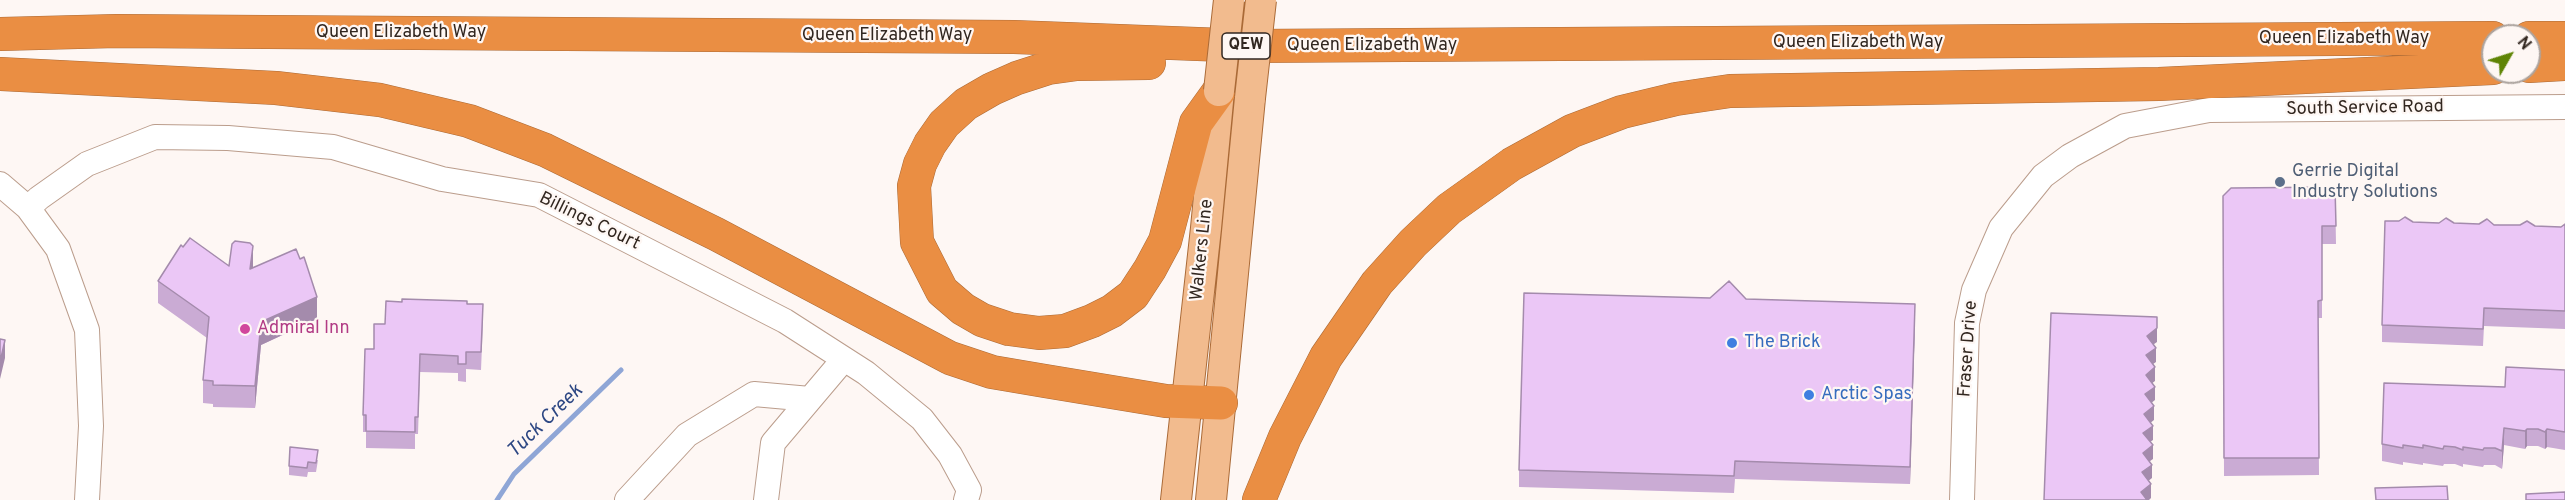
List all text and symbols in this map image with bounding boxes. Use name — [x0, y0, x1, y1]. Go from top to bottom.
street label: Queen Elizabeth Way — [316, 22, 486, 44]
north arrow — [2481, 24, 2541, 84]
street label: Queen Elizabeth Way — [802, 25, 972, 47]
street label: Queen Elizabeth Way — [2259, 28, 2429, 50]
street label: Queen Elizabeth Way — [1773, 32, 1943, 54]
road number: QEW — [1222, 33, 1270, 59]
text: N — [2512, 33, 2535, 55]
street label: Queen Elizabeth Way — [1287, 35, 1457, 57]
street label: South Service Road — [2286, 97, 2444, 121]
place label: Gerrie Digital Industry Solutions — [2292, 161, 2438, 204]
marker: Gerrie Digital Industry Solutions — [2273, 175, 2287, 189]
street label: Billings Court — [535, 188, 643, 256]
street label: Walkers Line — [1187, 198, 1219, 302]
street label: Fraser Drive — [1955, 300, 1983, 398]
place label: Admiral Inn — [257, 318, 350, 340]
marker: Admiral Inn — [238, 322, 252, 336]
place label: The Brick — [1744, 332, 1821, 354]
marker: The Brick — [1725, 336, 1739, 350]
water label: Tuck Creek — [503, 380, 589, 464]
place label: Arctic Spas — [1821, 384, 1912, 406]
marker: Arctic Spas — [1802, 388, 1816, 402]

